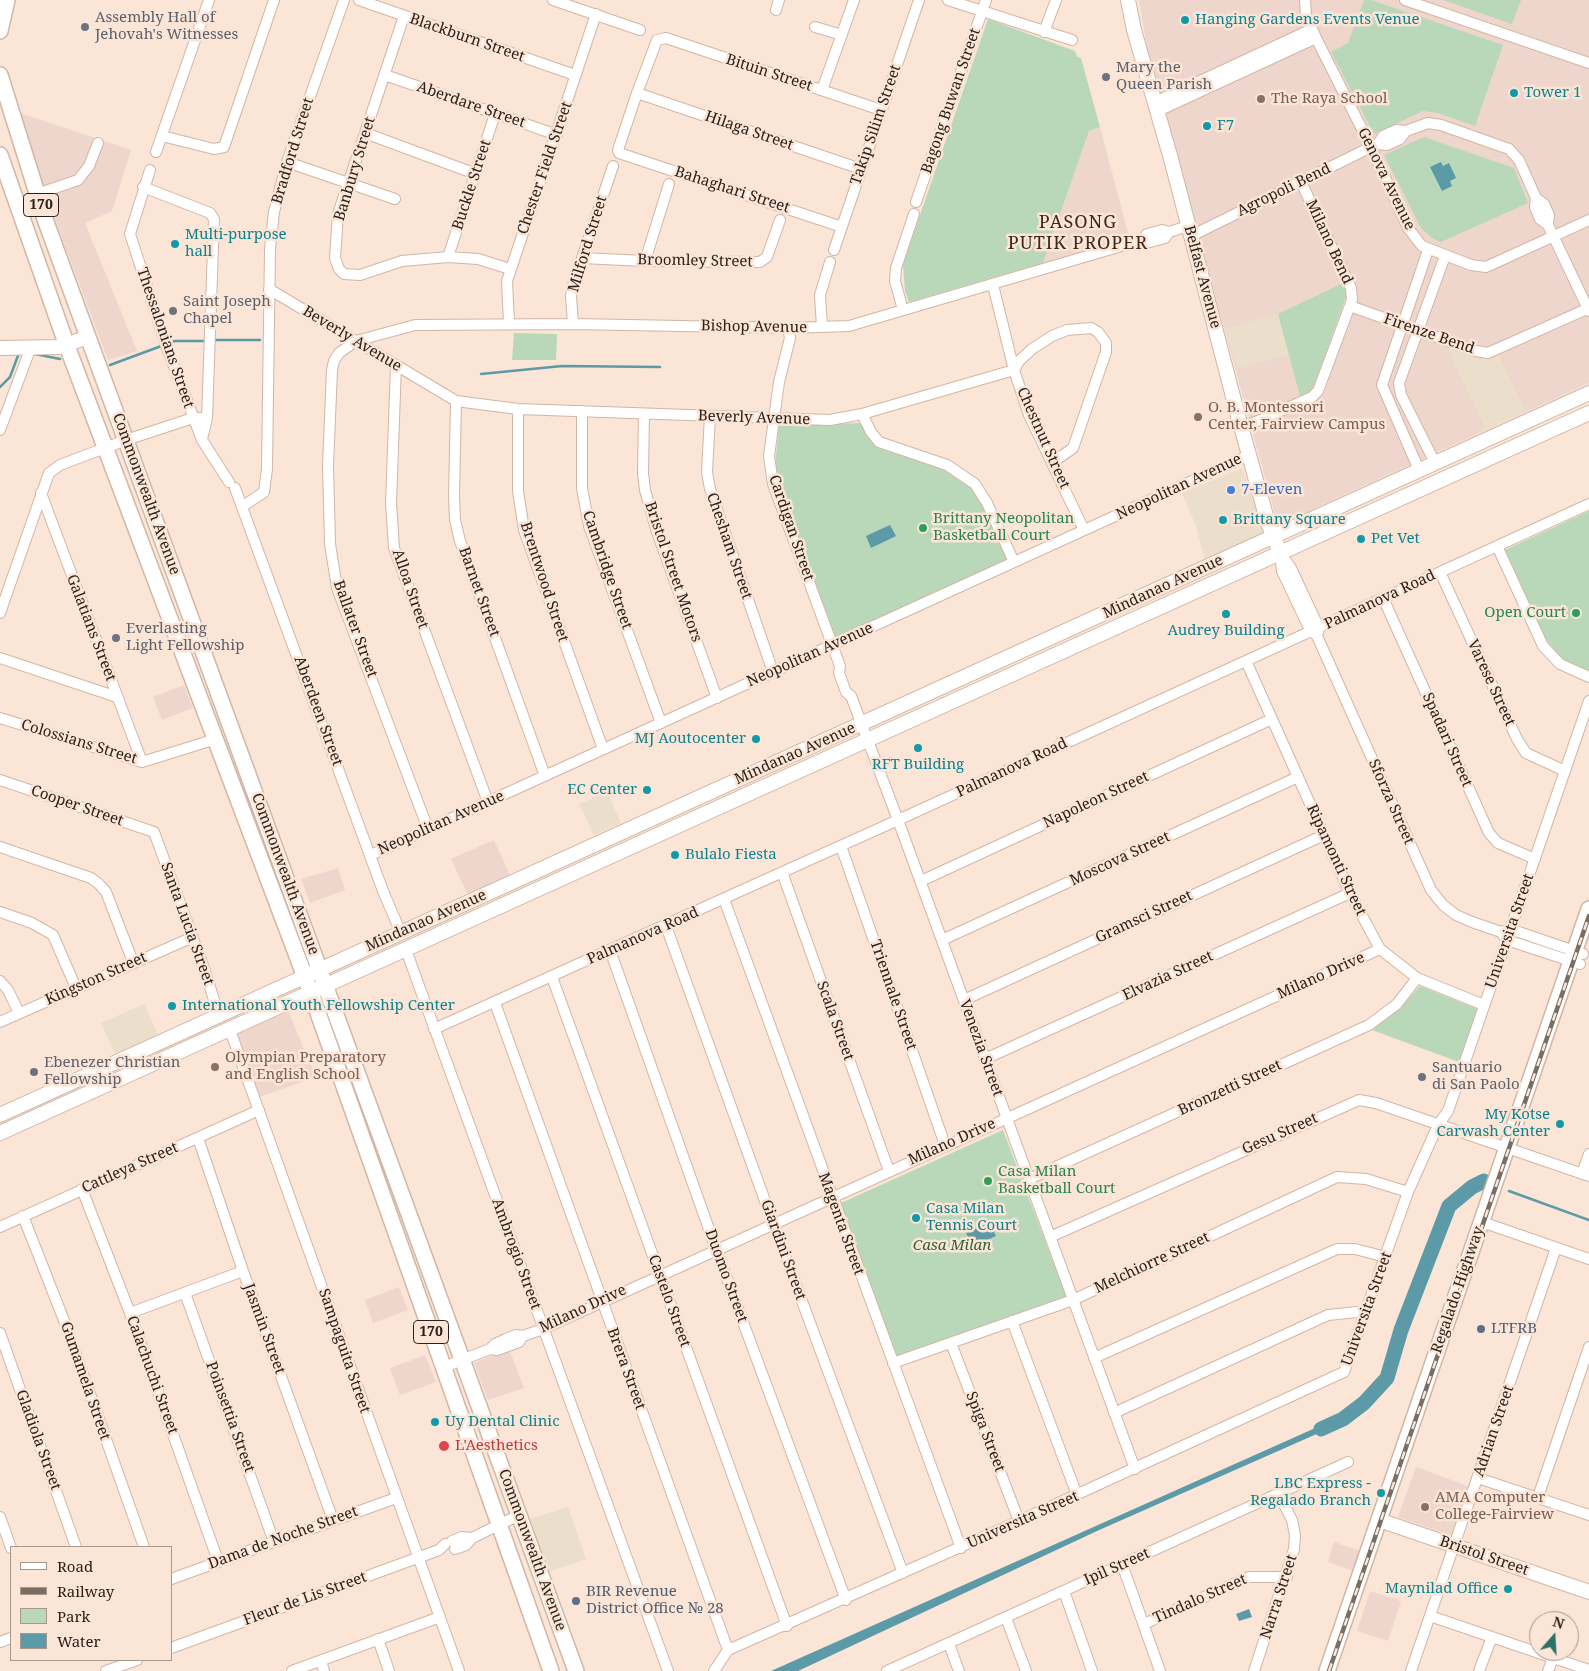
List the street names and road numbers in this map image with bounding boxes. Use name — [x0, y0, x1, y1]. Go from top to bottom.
street label: Blackburn Street — [407, 10, 527, 66]
street label: Bagong Buwan Street — [918, 26, 984, 176]
street label: Bituin Street — [724, 51, 814, 95]
street label: Takip Silim Street — [847, 62, 905, 188]
street label: Aberdare Street — [414, 78, 528, 132]
street label: Bradford Street — [268, 96, 318, 206]
street label: Chester Field Street — [514, 99, 576, 237]
street label: Hilaga Street — [703, 108, 795, 154]
street label: Banbury Street — [331, 115, 379, 223]
street label: Genova Avenue — [1353, 125, 1419, 233]
street label: Buckle Street — [449, 138, 495, 232]
street label: Agropoli Bend — [1234, 160, 1334, 220]
street label: Bahaghari Street — [672, 163, 792, 217]
road number: 170 — [23, 194, 58, 216]
street label: Milford Street — [565, 194, 611, 294]
street label: Milano Bend — [1302, 197, 1356, 287]
street label: Belfast Avenue — [1180, 223, 1224, 331]
street label: Broomley Street — [637, 251, 753, 271]
street label: Thessalonians Street — [133, 266, 197, 410]
street label: Beverly Avenue — [299, 302, 405, 376]
street label: Firenze Bend — [1381, 310, 1477, 358]
street label: Bishop Avenue — [701, 317, 807, 337]
street label: Chestnut Street — [1013, 385, 1073, 491]
street label: Beverly Avenue — [698, 407, 810, 429]
street label: Commonwealth Avenue — [108, 411, 184, 577]
street label: Neopolitan Avenue — [1113, 450, 1245, 524]
street label: Cardigan Street — [764, 473, 818, 583]
street label: Chesham Street — [702, 490, 756, 602]
street label: Bristol Street Motors — [641, 500, 705, 644]
street label: Cambridge Street — [578, 508, 636, 632]
street label: Brentwood Street — [516, 520, 572, 644]
street label: Barnet Street — [454, 545, 504, 639]
street label: Alloa Street — [388, 547, 432, 631]
street label: Mindanao Avenue — [1100, 551, 1226, 623]
street label: Palmanova Road — [1322, 566, 1438, 634]
street label: Galatians Street — [62, 572, 120, 684]
street label: Ballater Street — [329, 578, 381, 680]
street label: Neopolitan Avenue — [744, 619, 876, 691]
street label: Varese Street — [1463, 637, 1519, 729]
street label: Aberdeen Street — [290, 654, 346, 768]
street label: Spadari Street — [1418, 690, 1476, 790]
street label: Colossians Street — [19, 716, 139, 768]
street label: Mindanao Avenue — [732, 719, 858, 789]
street label: Palmanova Road — [954, 734, 1070, 802]
street label: Sforza Street — [1364, 757, 1418, 847]
street label: Napoleon Street — [1040, 768, 1152, 832]
street label: Cooper Street — [28, 782, 126, 830]
street label: Neopolitan Avenue — [375, 787, 507, 859]
street label: Commonwealth Avenue — [247, 791, 323, 957]
street label: Ripamonti Street — [1302, 802, 1370, 918]
street label: Moscova Street — [1067, 828, 1173, 890]
street label: Santa Lucia Street — [156, 860, 218, 988]
street label: Universita Street — [1482, 871, 1538, 991]
street label: Mindanao Avenue — [363, 886, 489, 956]
street label: Gramsci Street — [1093, 887, 1195, 947]
street label: Palmanova Road — [584, 903, 702, 969]
street label: Triennale Street — [866, 938, 920, 1052]
street label: Elvazia Street — [1120, 947, 1216, 1005]
street label: Kingston Street — [42, 949, 150, 1009]
street label: Milano Drive — [1275, 949, 1367, 1003]
street label: Scala Street — [812, 979, 858, 1063]
street label: Venezia Street — [955, 997, 1007, 1099]
street label: Bronzetti Street — [1175, 1056, 1285, 1120]
street label: Gesu Street — [1239, 1109, 1321, 1159]
street label: Milano Drive — [906, 1115, 998, 1169]
street label: Cattleya Street — [79, 1139, 181, 1197]
street label: Magenta Street — [814, 1170, 868, 1278]
street label: Ambrogio Street — [488, 1196, 544, 1312]
street label: Giardini Street — [757, 1197, 809, 1303]
street label: Regalado Highway — [1428, 1224, 1488, 1356]
street label: Duomo Street — [701, 1227, 751, 1325]
street label: Melchiorre Street — [1092, 1228, 1212, 1298]
street label: Universita Street — [1338, 1250, 1396, 1368]
street label: Castelo Street — [644, 1252, 694, 1350]
street label: Jasmin Street — [239, 1281, 289, 1377]
street label: Milano Drive — [537, 1281, 629, 1337]
street label: Sampaguita Street — [314, 1286, 374, 1416]
street label: Calachuchi Street — [122, 1313, 182, 1437]
street label: Gumamela Street — [56, 1320, 114, 1442]
road number: 170 — [414, 1320, 448, 1344]
street label: Brera Street — [603, 1326, 649, 1412]
street label: Poinsettia Street — [202, 1359, 258, 1475]
street label: Adrian Street — [1470, 1383, 1518, 1479]
street label: Gladiola Street — [12, 1387, 64, 1493]
street label: Spiga Street — [961, 1389, 1009, 1475]
street label: Commonwealth Avenue — [494, 1467, 570, 1633]
street label: Universita Street — [965, 1487, 1081, 1553]
street label: Dama de Noche Street — [206, 1503, 360, 1573]
street label: Bristol Street — [1437, 1532, 1531, 1580]
street label: Ipil Street — [1081, 1545, 1153, 1589]
street label: Narra Street — [1257, 1552, 1301, 1642]
street label: Fleur de Lis Street — [241, 1568, 369, 1630]
street label: Tindalo Street — [1150, 1570, 1250, 1628]

